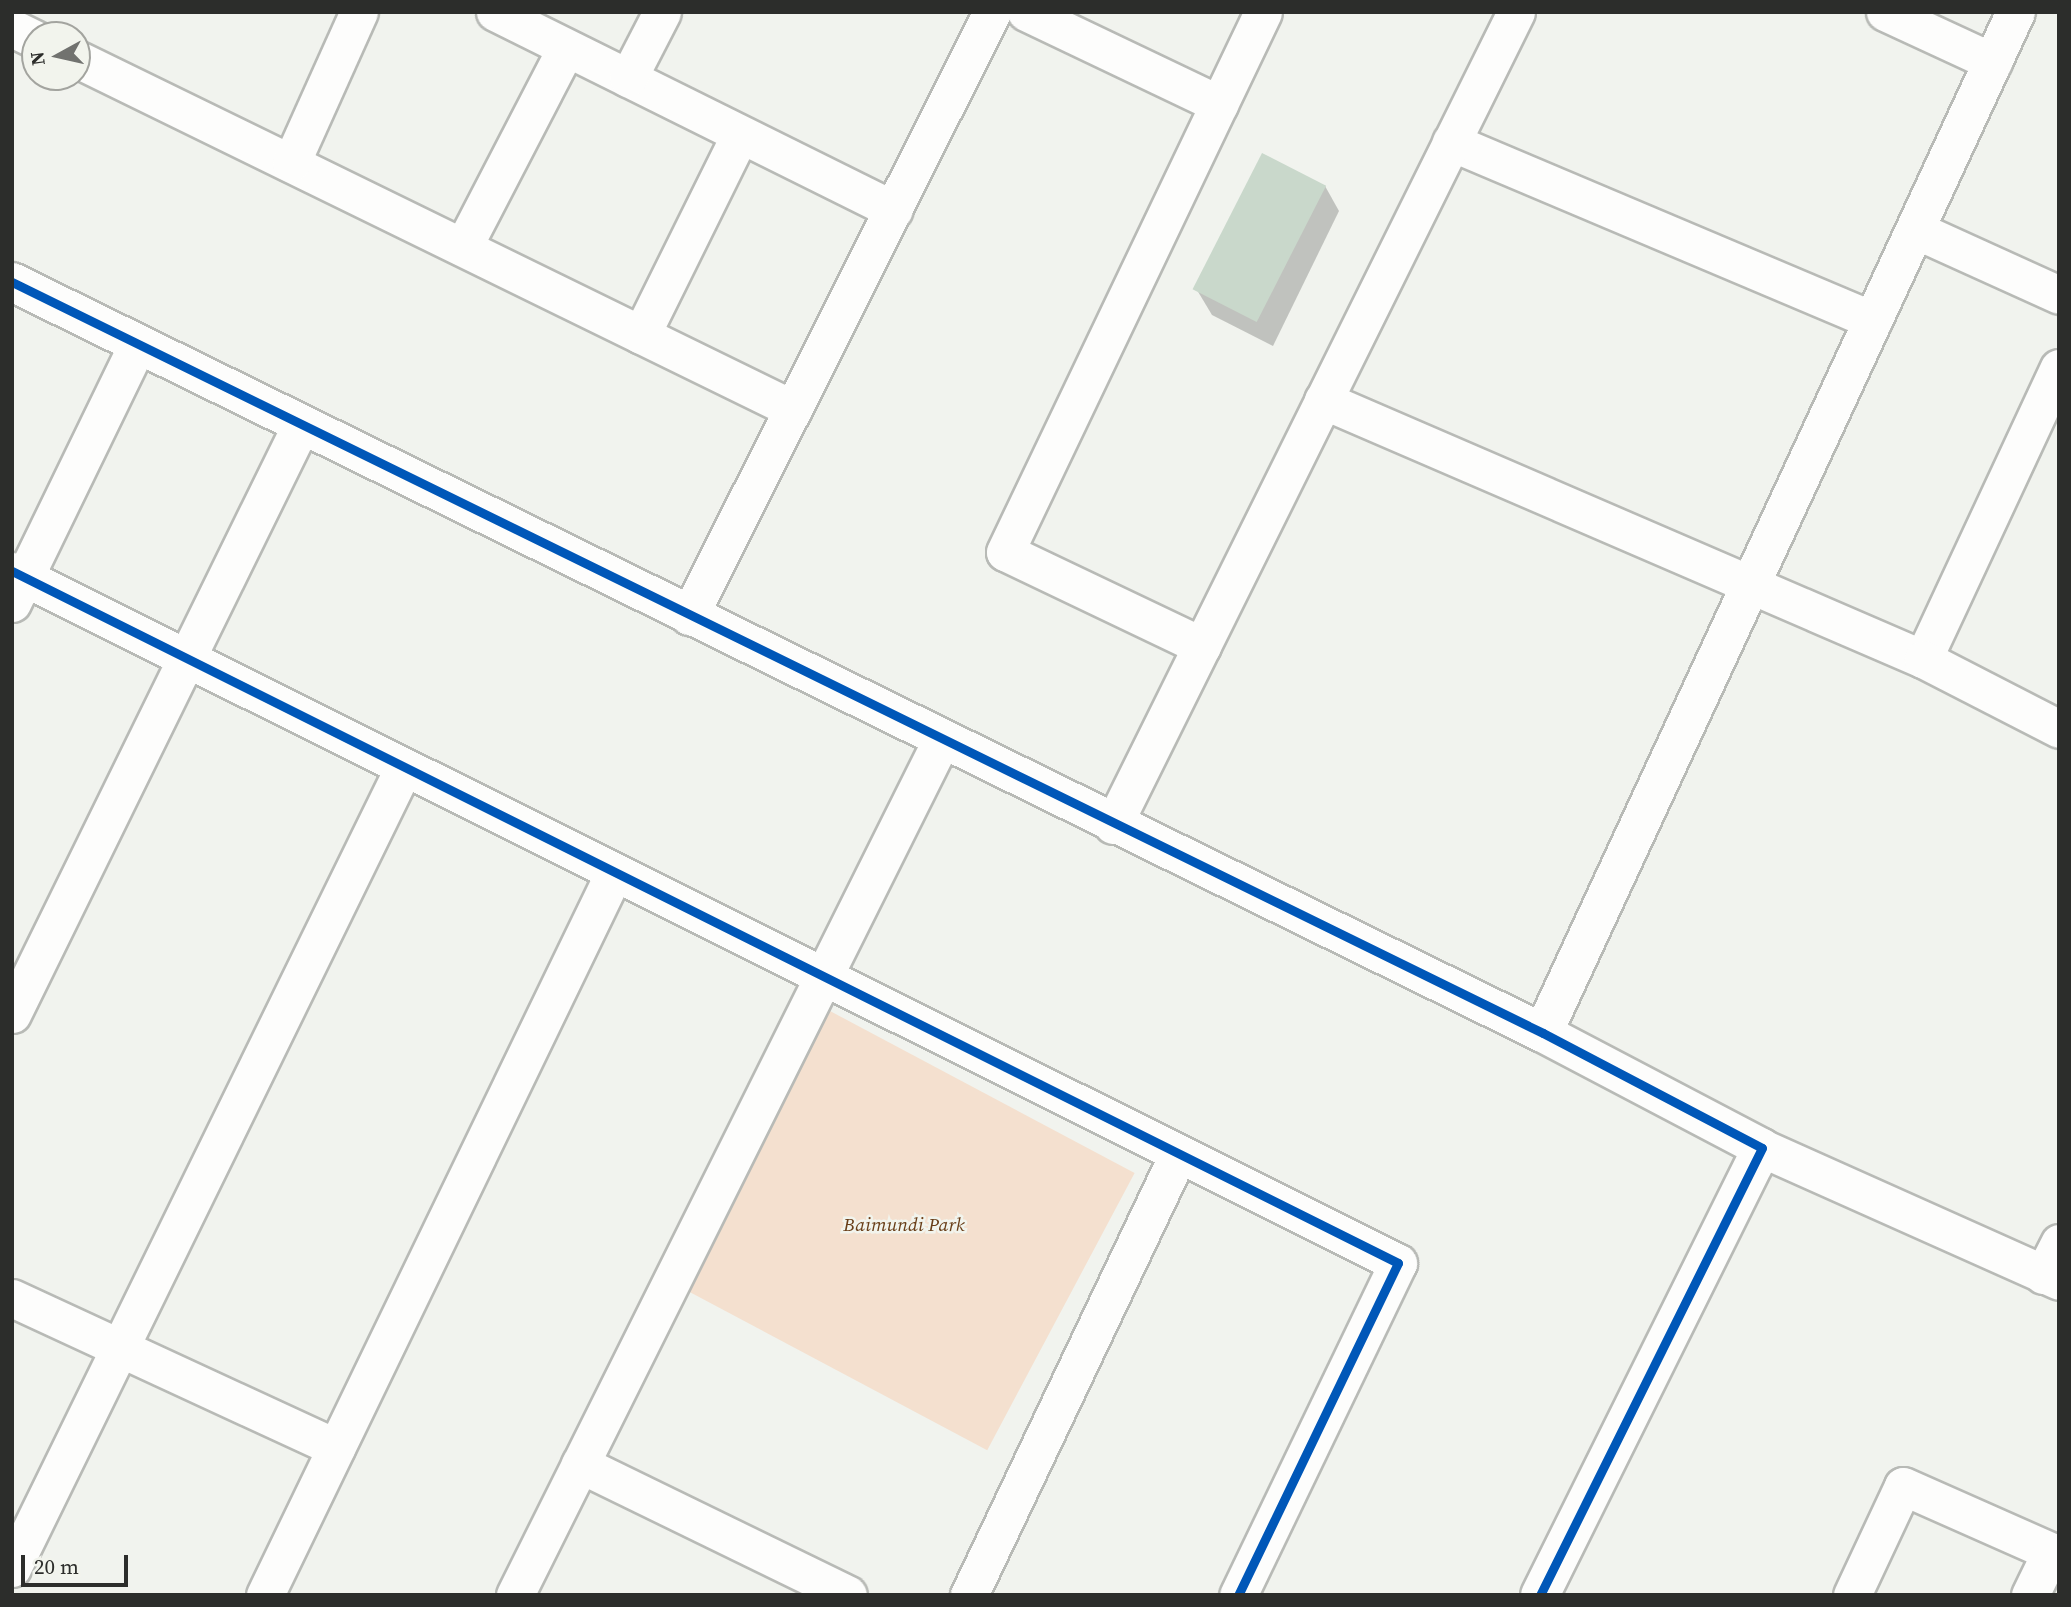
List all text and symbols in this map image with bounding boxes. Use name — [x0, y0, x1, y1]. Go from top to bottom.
north arrow — [21, 21, 91, 91]
text: N — [23, 50, 51, 67]
park label: Baimundi Park — [843, 1214, 965, 1236]
scale bar — [24, 1540, 131, 1584]
text: 20 m — [34, 1552, 79, 1581]

